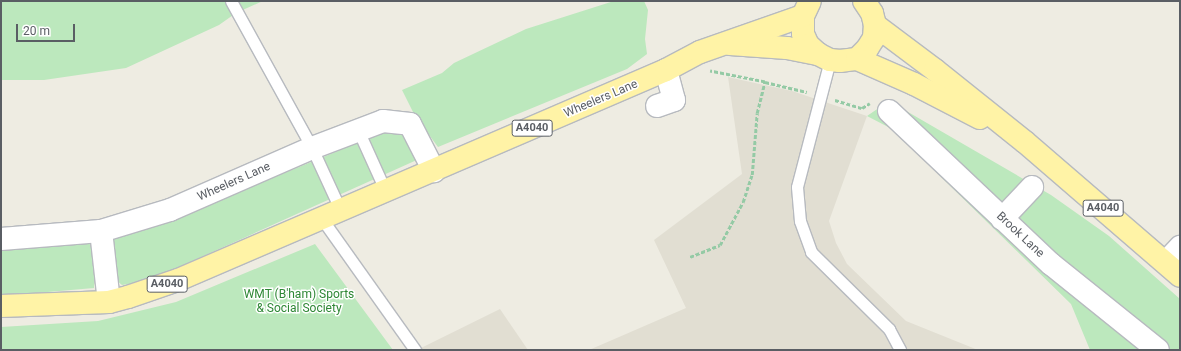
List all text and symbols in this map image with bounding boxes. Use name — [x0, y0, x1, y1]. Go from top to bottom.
scale bar — [18, 16, 77, 42]
text: 20 m — [23, 24, 50, 38]
street label: Wheelers Lane — [562, 77, 640, 121]
road number: A4040 — [511, 119, 553, 137]
street label: Wheelers Lane — [195, 159, 273, 205]
road number: A4040 — [1082, 199, 1124, 217]
street label: Brook Lane — [993, 209, 1047, 261]
road number: A4040 — [146, 275, 188, 293]
park label: WMT (B'ham) Sports & Social Society — [244, 288, 354, 316]

